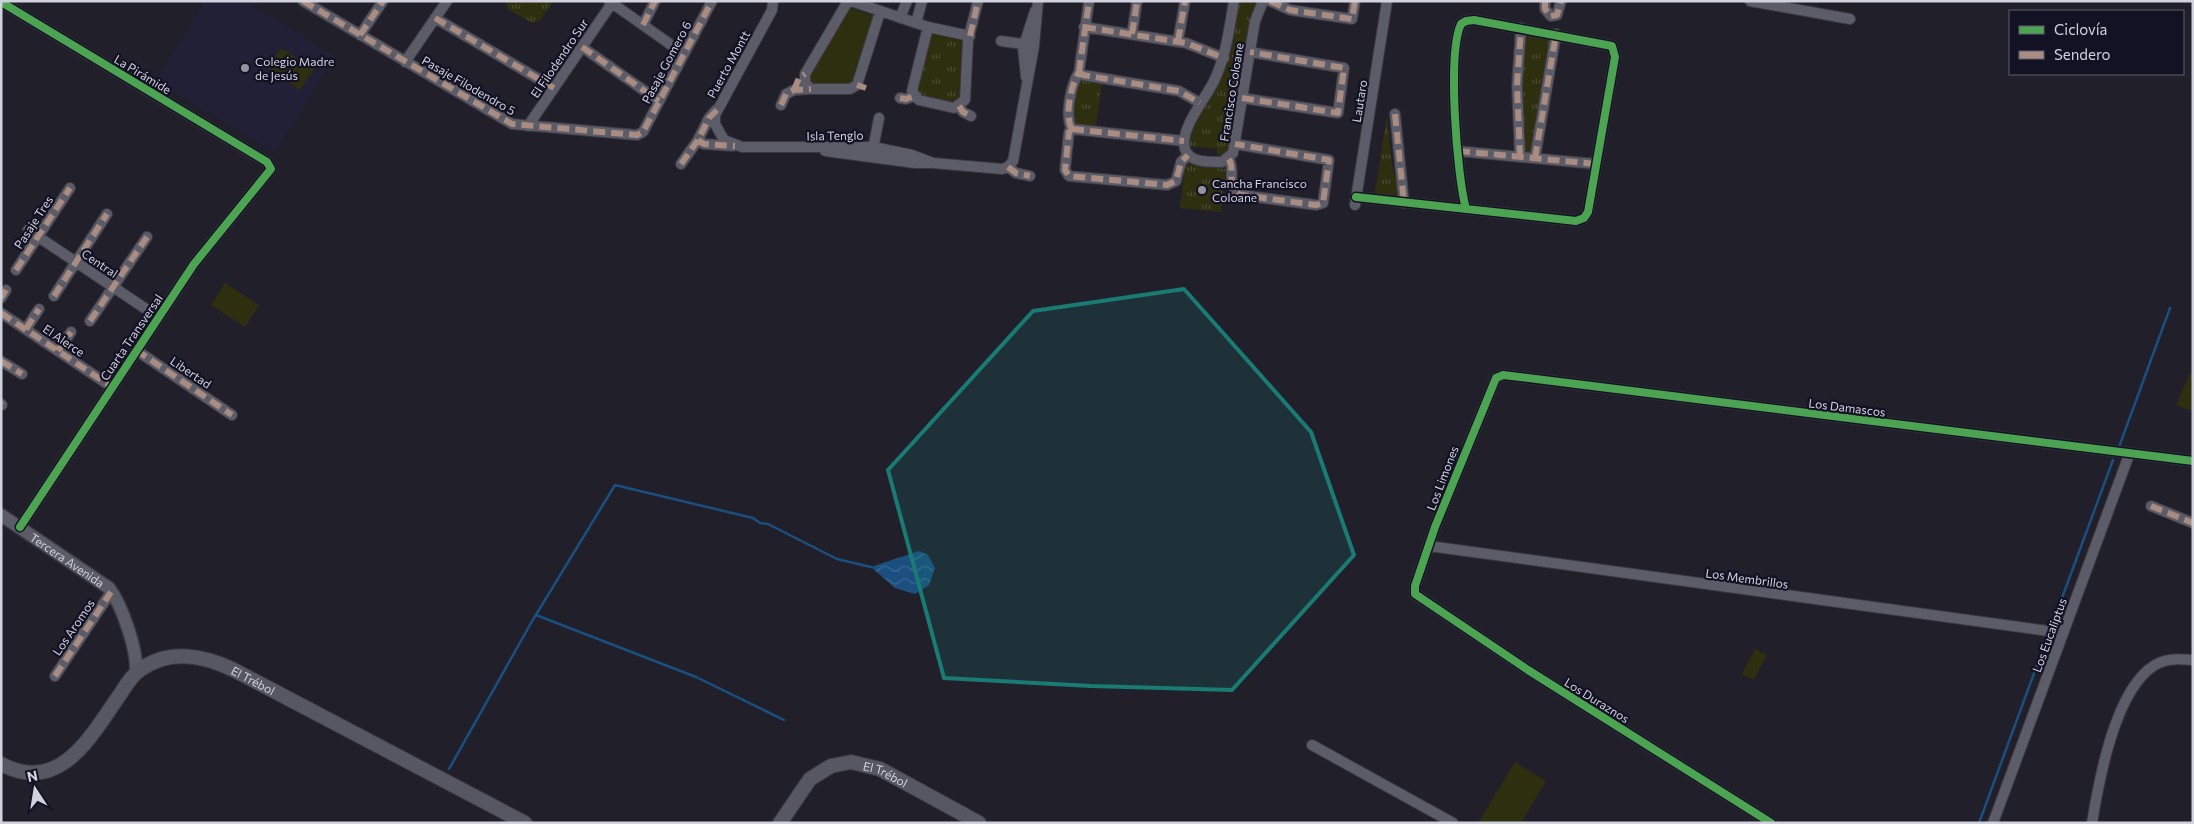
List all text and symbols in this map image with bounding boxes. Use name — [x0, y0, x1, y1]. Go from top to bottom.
legend — [2009, 10, 2184, 75]
street label: El Filodendro Sur — [527, 16, 591, 100]
street label: Pasaje Gomero 6 — [638, 18, 694, 106]
text: Ciclovía — [2054, 20, 2107, 38]
street label: Puerto Montt — [704, 28, 752, 100]
street label: Francisco Coloane — [1216, 42, 1246, 142]
text: Sendero — [2054, 45, 2111, 63]
street label: La Pirámide — [112, 52, 174, 96]
street label: Pasaje Filodendro 5 — [420, 53, 518, 117]
place label: Colegio Madre de Jesús — [255, 54, 334, 83]
marker: Colegio Madre de Jesús — [239, 62, 251, 74]
street label: Lautaro — [1349, 79, 1369, 123]
street label: Isla Tenglo — [806, 128, 864, 142]
place label: Cancha Francisco Coloane — [1212, 176, 1307, 204]
marker: Cancha Francisco Coloane — [1196, 184, 1208, 196]
street label: Pasaje Tres — [11, 193, 55, 251]
street label: Central — [79, 246, 121, 280]
street label: Cuarta Transversal — [97, 291, 165, 383]
street label: El Alerce — [41, 321, 87, 359]
street label: Libertad — [168, 353, 214, 391]
street label: Los Damascos — [1808, 395, 1886, 419]
street label: Los Limones — [1423, 444, 1461, 512]
street label: Tercera Avenida — [27, 530, 107, 590]
street label: Los Membrillos — [1705, 565, 1789, 591]
street label: Los Aromos — [49, 596, 97, 658]
street label: Los Eucaliptus — [2029, 596, 2069, 674]
street label: El Trébol — [229, 663, 278, 697]
street label: Los Duraznos — [1562, 675, 1632, 725]
street label: El Trébol — [862, 758, 910, 790]
north arrow — [10, 764, 60, 814]
text: N — [25, 766, 39, 785]

